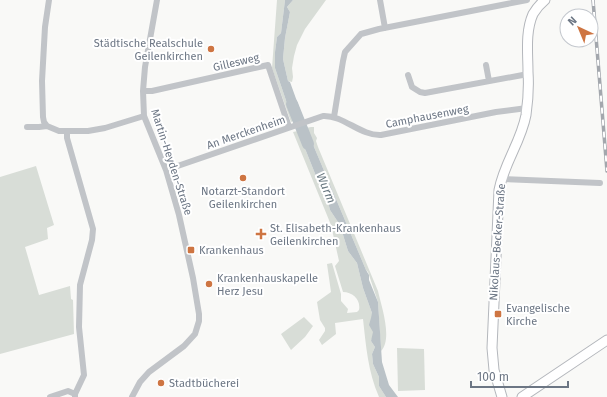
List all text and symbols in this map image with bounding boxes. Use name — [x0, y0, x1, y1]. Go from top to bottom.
north arrow — [559, 8, 599, 48]
text: N — [565, 14, 580, 28]
place label: Städtische Realschule Geilenkirchen — [94, 37, 203, 63]
marker: Städtische Realschule Geilenkirchen — [206, 44, 216, 54]
street label: Gillesweg — [212, 51, 261, 74]
street label: Camphausenweg — [385, 102, 470, 131]
street label: Martin-Heyden-Straße — [148, 107, 195, 217]
street label: An Merckenheim — [205, 113, 287, 152]
water label: Wurm — [313, 171, 339, 205]
marker: Notarzt-Standort Geilenkirchen — [238, 173, 248, 183]
street label: Nikolaus-Becker-Straße — [487, 183, 508, 301]
place label: Notarzt-Standort Geilenkirchen — [201, 185, 285, 211]
place label: St. Elisabeth-Krankenhaus Geilenkirchen — [270, 222, 401, 248]
marker: St. Elisabeth-Krankenhaus Geilenkirchen — [255, 228, 267, 240]
place label: Krankenhaus — [199, 244, 264, 257]
marker: Krankenhaus — [186, 245, 196, 255]
place label: Krankenhauskapelle Herz Jesu — [217, 272, 318, 298]
marker: Krankenhauskapelle Herz Jesu — [204, 279, 214, 289]
place label: Evangelische Kirche — [506, 302, 570, 328]
marker: Evangelische Kirche — [493, 309, 503, 319]
scale bar — [471, 363, 568, 389]
text: 100 m — [477, 370, 509, 384]
place label: Stadtbücherei — [169, 377, 239, 390]
marker: Stadtbücherei — [156, 378, 166, 388]

